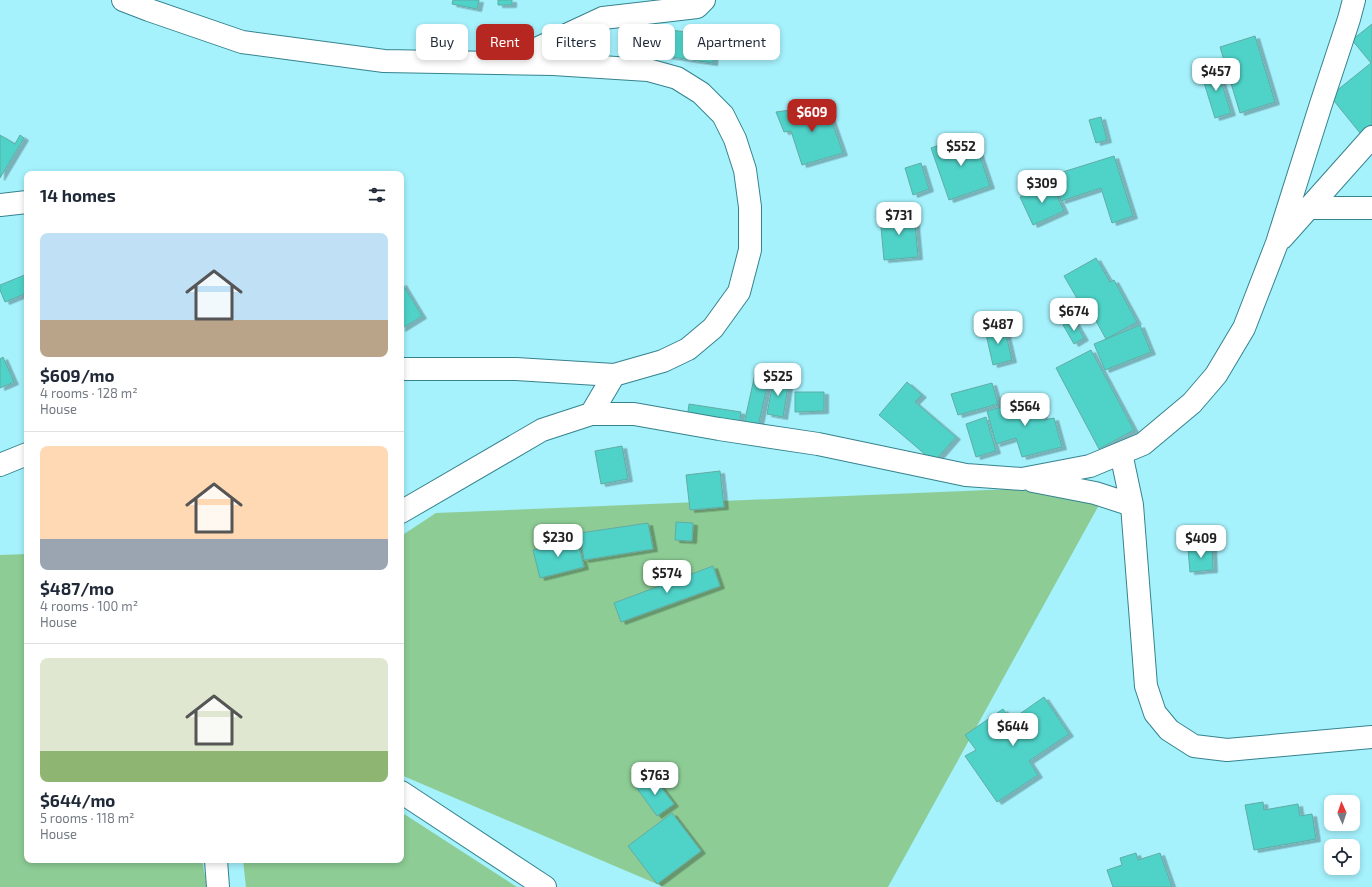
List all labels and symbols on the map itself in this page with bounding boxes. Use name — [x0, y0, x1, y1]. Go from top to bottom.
pin: $457 — [1192, 58, 1240, 92]
pin: $609 — [788, 99, 836, 133]
pin: $552 — [937, 133, 985, 167]
pin: $309 — [1018, 170, 1066, 204]
pin: $731 — [875, 202, 923, 236]
pin: $674 — [1050, 298, 1098, 332]
pin: $487 — [974, 311, 1022, 345]
pin: $525 — [754, 363, 802, 397]
pin: $564 — [1001, 393, 1049, 427]
pin: $230 — [534, 524, 582, 558]
pin: $409 — [1177, 525, 1225, 559]
pin: $574 — [643, 560, 691, 594]
pin: $644 — [989, 713, 1037, 747]
pin: $763 — [631, 762, 679, 796]
north arrow — [1324, 795, 1360, 831]

